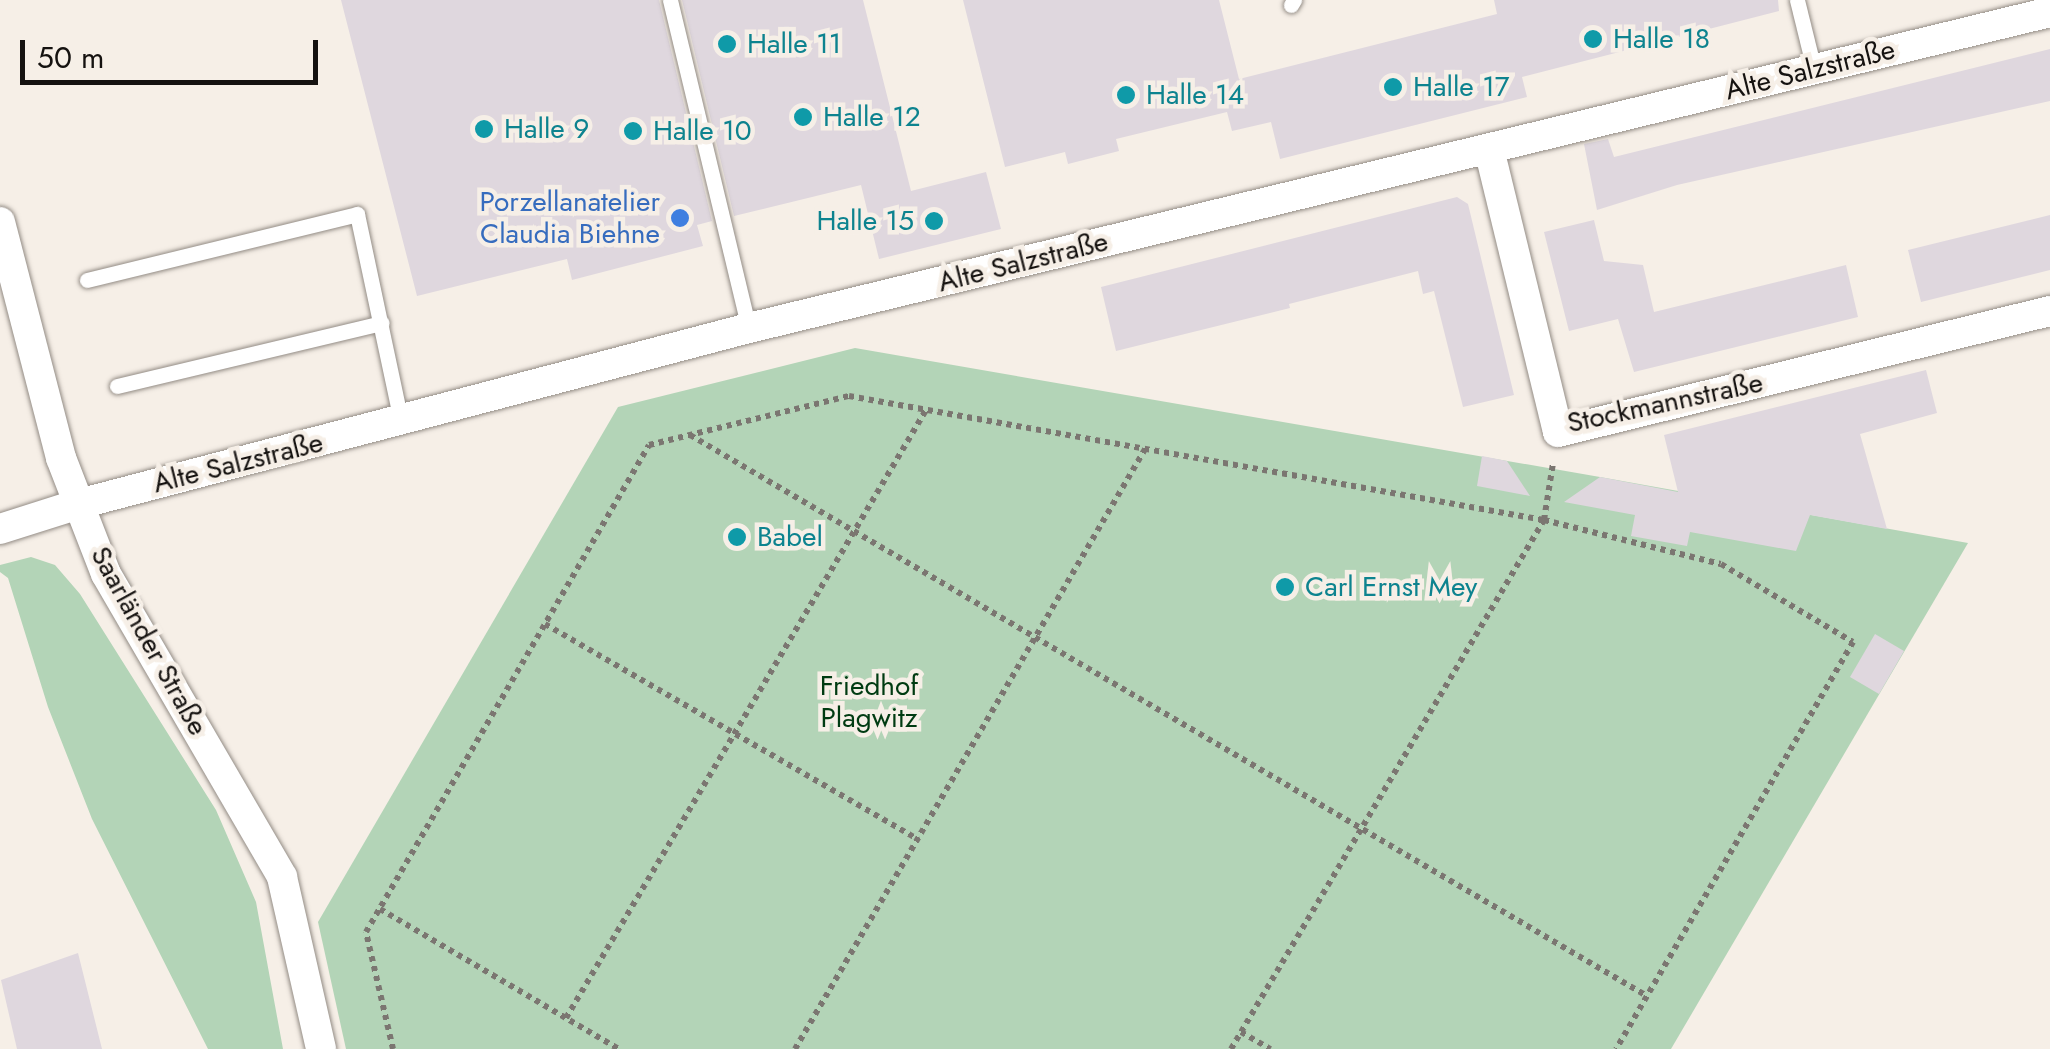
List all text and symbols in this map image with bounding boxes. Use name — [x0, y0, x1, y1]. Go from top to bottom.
scale bar — [25, 20, 322, 82]
place label: Halle 18 — [1613, 22, 1710, 56]
place label: Halle 11 — [747, 27, 841, 61]
marker: Halle 18 — [1582, 28, 1604, 50]
marker: Halle 11 — [716, 33, 738, 55]
street label: Alte Salzstraße — [1722, 33, 1898, 107]
text: 50 m — [37, 36, 104, 79]
place label: Halle 17 — [1413, 70, 1509, 104]
marker: Halle 17 — [1382, 76, 1404, 98]
place label: Halle 14 — [1146, 78, 1244, 112]
marker: Halle 14 — [1115, 84, 1137, 106]
place label: Halle 12 — [823, 100, 921, 134]
marker: Halle 12 — [792, 106, 814, 128]
place label: Halle 9 — [504, 112, 589, 146]
place label: Halle 10 — [653, 114, 752, 148]
marker: Halle 9 — [473, 118, 495, 140]
marker: Halle 10 — [622, 120, 644, 142]
place label: Porzellanatelier Claudia Biehne — [479, 185, 660, 251]
place label: Halle 15 — [816, 204, 914, 238]
marker: Porzellanatelier Claudia Biehne — [669, 207, 691, 229]
marker: Halle 15 — [923, 210, 945, 232]
street label: Alte Salzstraße — [935, 225, 1111, 299]
street label: Stockmannstraße — [1564, 366, 1766, 440]
street label: Alte Salzstraße — [150, 426, 326, 500]
place label: Babel — [757, 520, 823, 554]
marker: Babel — [726, 526, 748, 548]
street label: Saarländer Straße — [83, 541, 215, 741]
place label: Carl Ernst Mey — [1305, 570, 1477, 604]
marker: Carl Ernst Mey — [1274, 576, 1296, 598]
park label: Friedhof Plagwitz — [820, 669, 918, 735]

